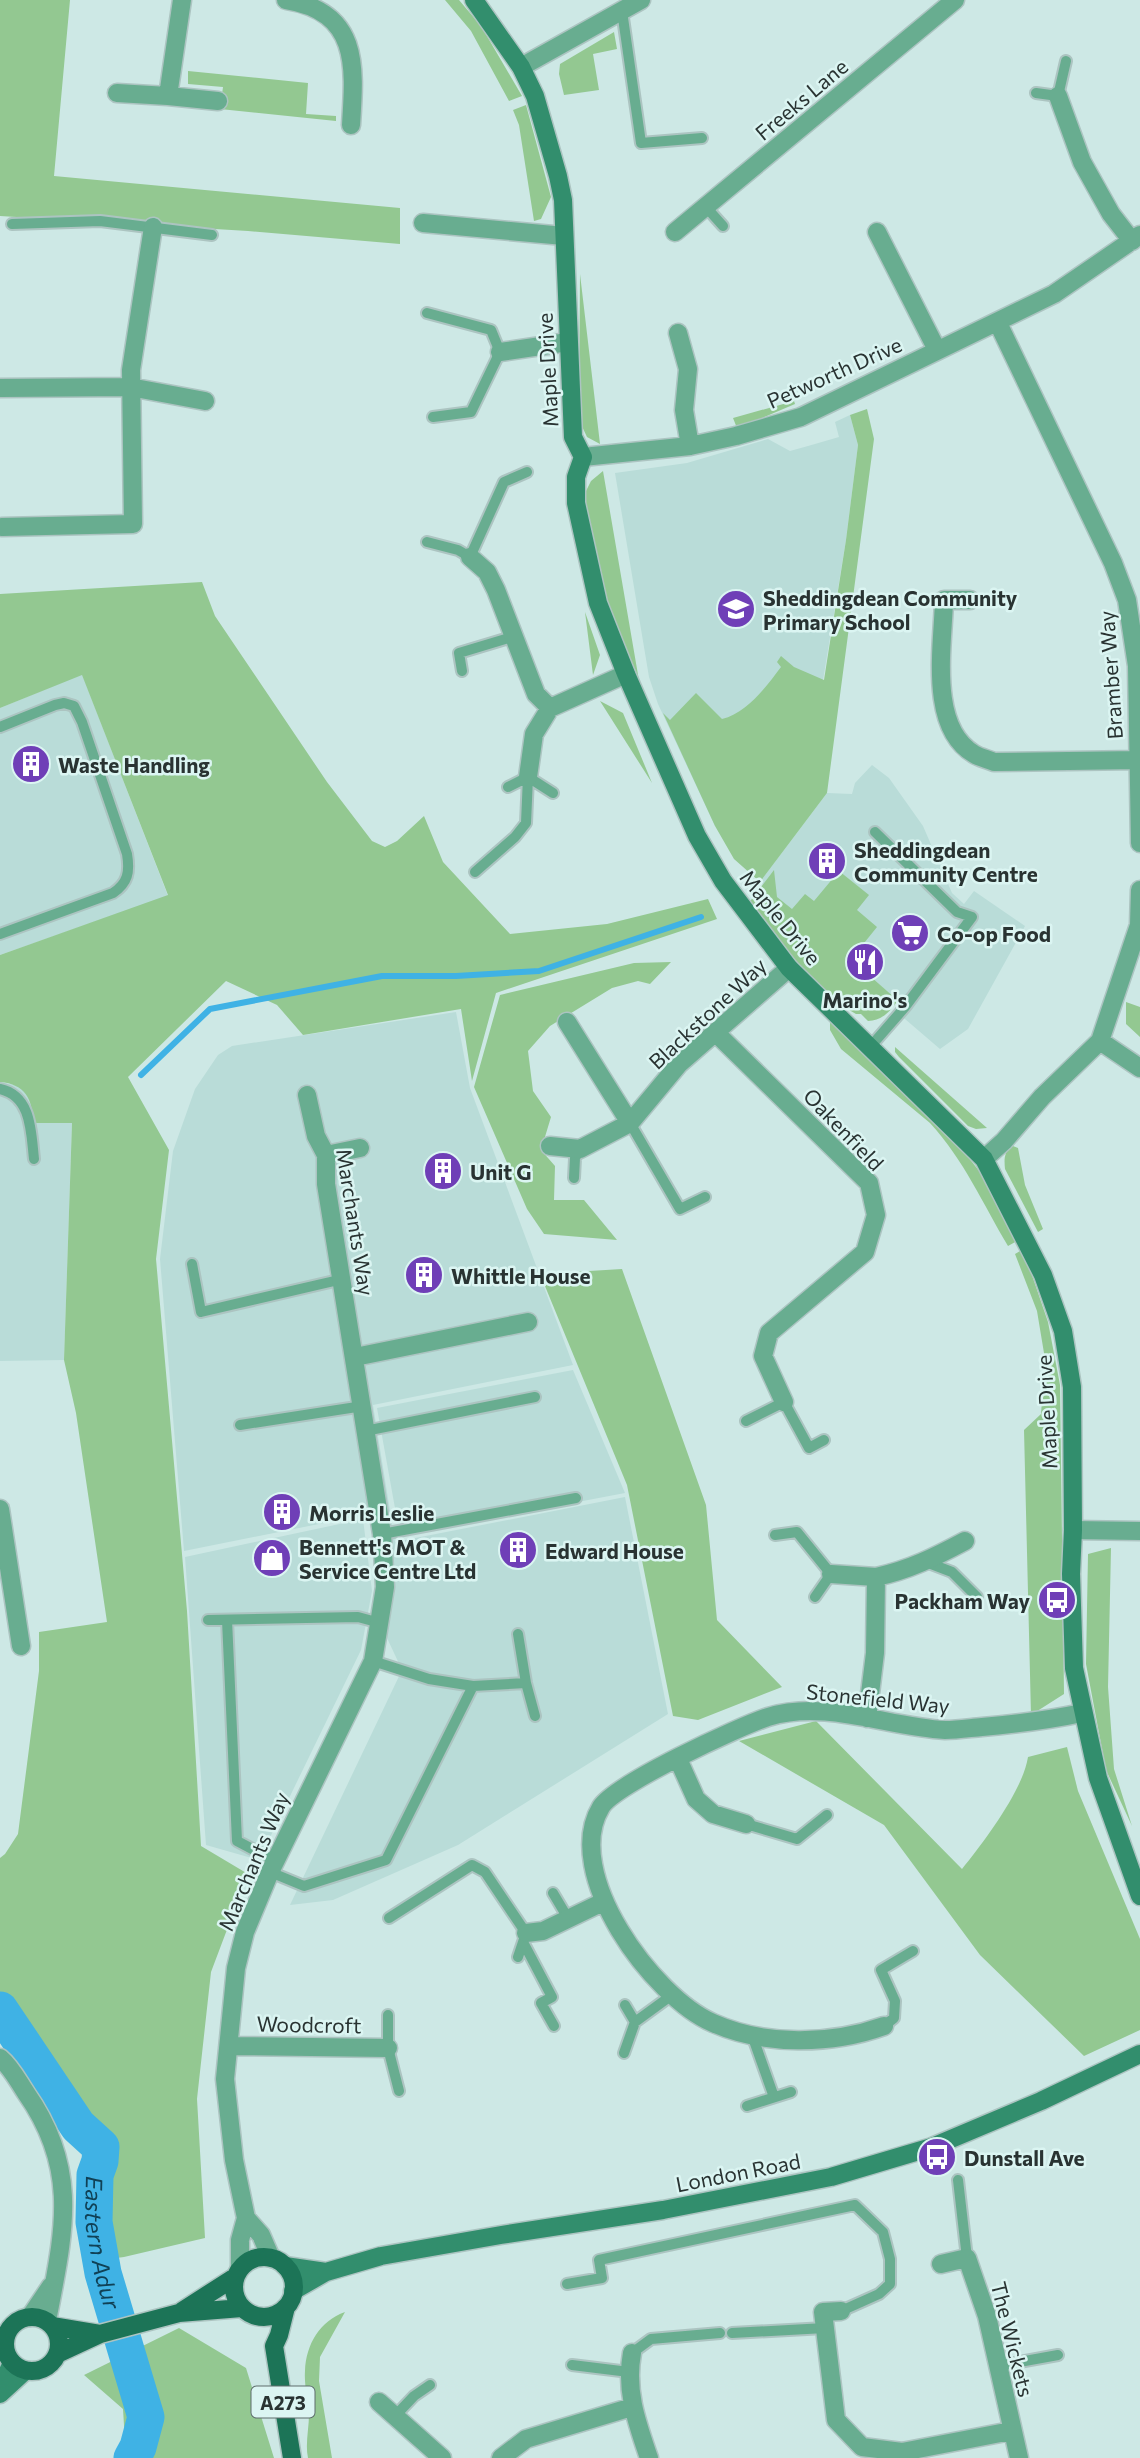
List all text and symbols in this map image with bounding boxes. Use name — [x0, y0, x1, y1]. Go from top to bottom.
street label: Freeks Lane — [750, 53, 852, 145]
street label: Maple Drive — [532, 312, 562, 428]
street label: Petworth Drive — [763, 331, 905, 413]
place label: Sheddingdean Community Primary School — [763, 585, 1018, 634]
school or university icon: Sheddingdean Community Primary School — [715, 588, 757, 630]
street label: Bramber Way — [1093, 610, 1127, 740]
building icon: Waste Handling — [10, 743, 52, 785]
place label: Waste Handling — [58, 752, 210, 777]
place label: Sheddingdean Community Centre — [854, 837, 1038, 886]
building icon: Sheddingdean Community Centre — [806, 840, 848, 882]
street label: Maple Drive — [735, 865, 827, 969]
supermarket icon: Co-op Food — [889, 912, 931, 954]
place label: Co-op Food — [937, 921, 1051, 946]
restaurant icon: Marino's — [844, 941, 886, 983]
street label: Blackstone Way — [643, 952, 771, 1074]
place label: Marino's — [823, 987, 908, 1012]
street label: Oakenfield — [799, 1083, 889, 1175]
street label: Marchants Way — [332, 1147, 380, 1297]
building icon: Unit G — [422, 1150, 464, 1192]
place label: Unit G — [470, 1159, 532, 1184]
building icon: Whittle House — [403, 1254, 445, 1296]
place label: Whittle House — [451, 1263, 591, 1288]
street label: Maple Drive — [1031, 1354, 1061, 1470]
building icon: Morris Leslie — [261, 1491, 303, 1533]
place label: Morris Leslie — [309, 1500, 434, 1525]
building icon: Edward House — [497, 1529, 539, 1571]
place label: Bennett's MOT & Service Centre Ltd — [299, 1534, 476, 1583]
shop icon: Bennett's MOT & Service Centre Ltd — [251, 1537, 293, 1579]
place label: Edward House — [545, 1538, 684, 1563]
bus stop icon: Packham Way — [1036, 1579, 1078, 1621]
place label: Packham Way — [894, 1588, 1030, 1613]
street label: Stonefield Way — [805, 1678, 951, 1718]
street label: Marchants Way — [212, 1788, 294, 1934]
street label: Woodcroft — [256, 2011, 362, 2037]
bus stop icon: Dunstall Ave — [916, 2136, 958, 2178]
place label: Dunstall Ave — [964, 2145, 1085, 2170]
street label: London Road — [674, 2148, 802, 2196]
water label: Eastern Adur — [80, 2176, 127, 2313]
street label: The Wickets — [987, 2279, 1039, 2399]
road number: A273 — [252, 2386, 314, 2418]

